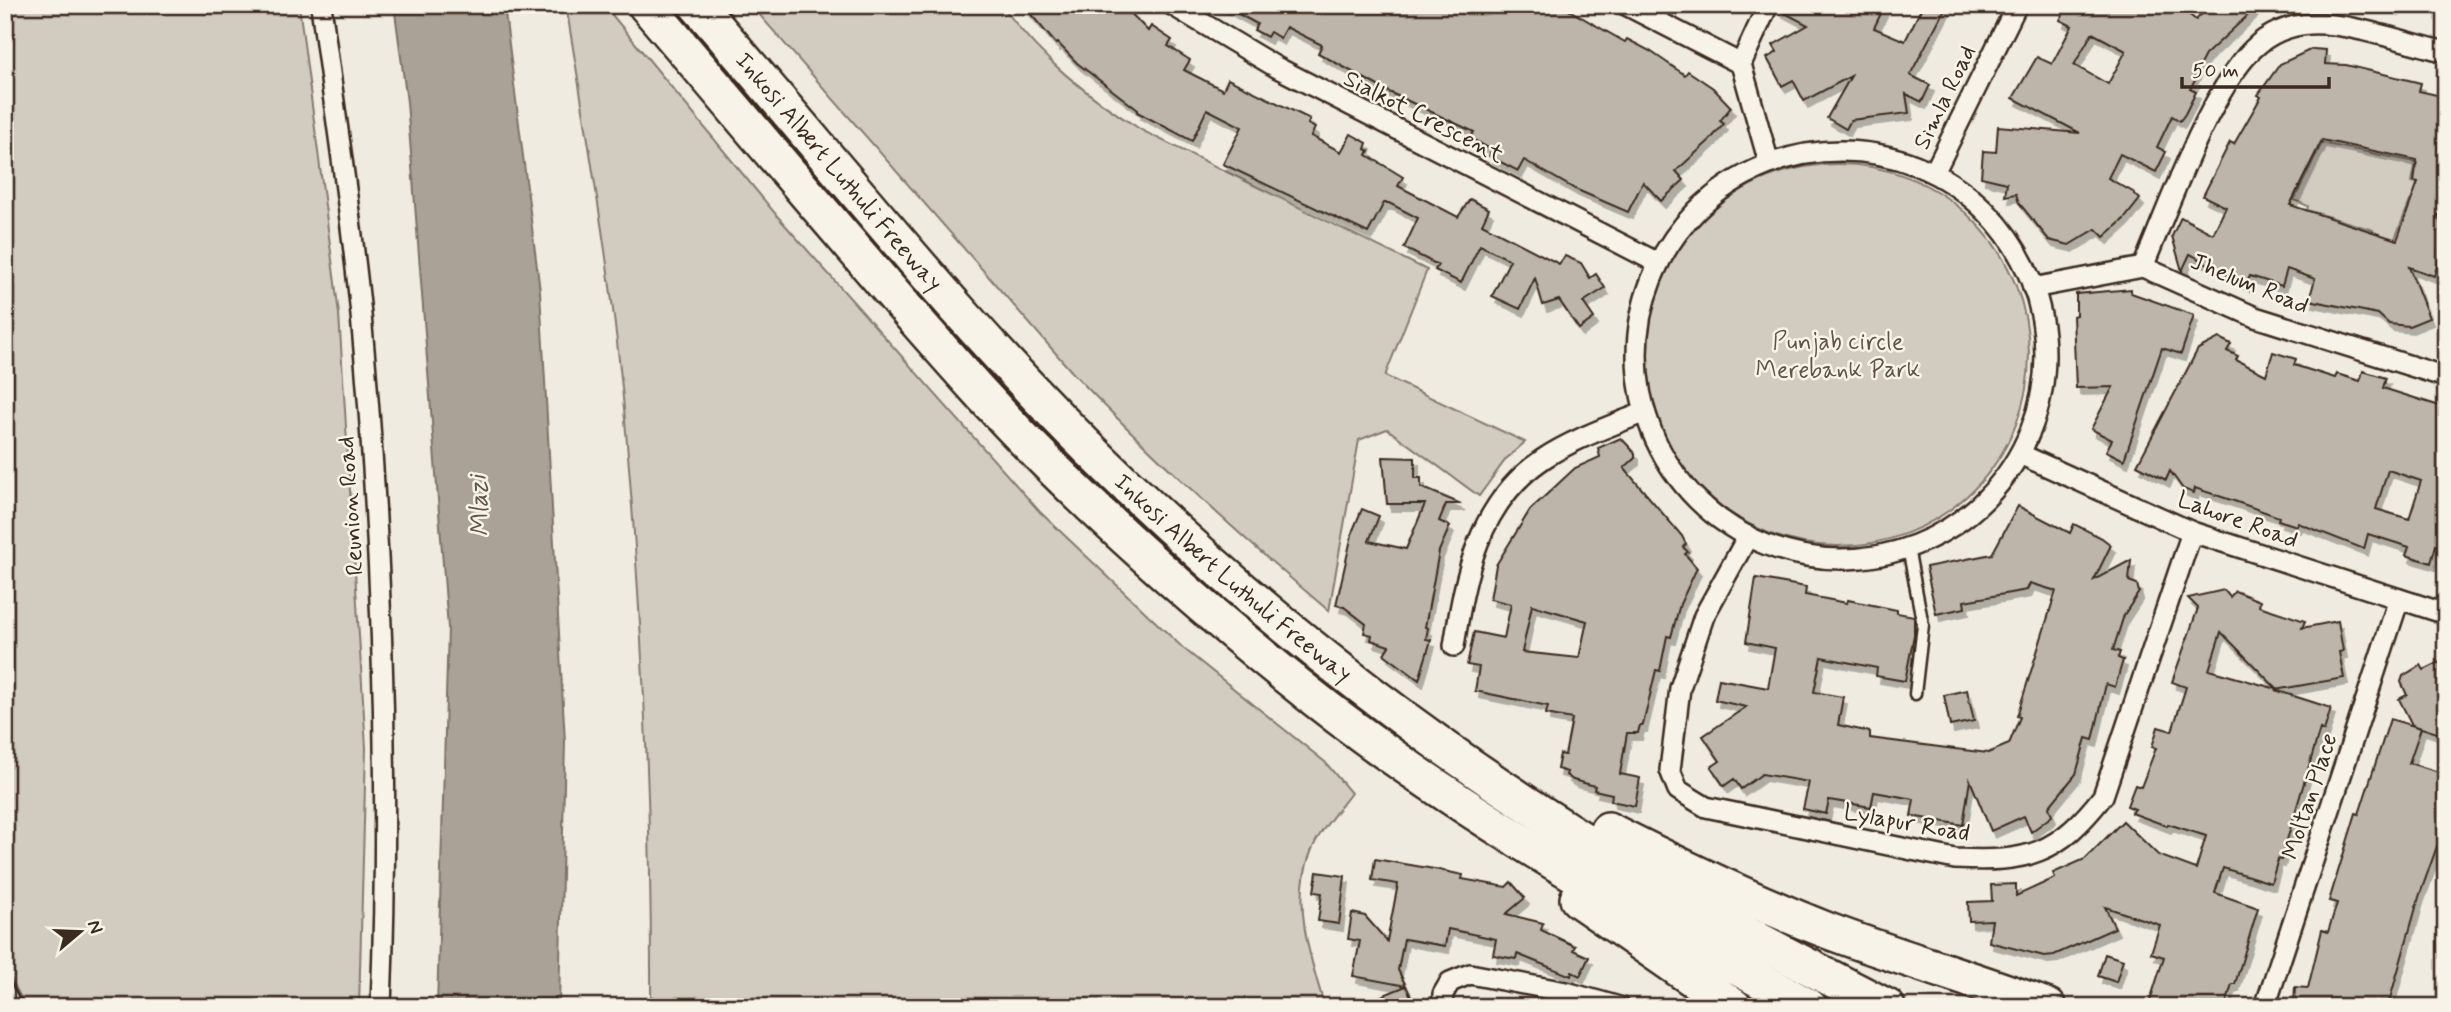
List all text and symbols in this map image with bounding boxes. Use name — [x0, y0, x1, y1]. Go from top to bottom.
street label: Simla Road — [1907, 40, 1984, 155]
street label: Inkosi Albert Luthuli Freeway — [728, 46, 949, 299]
scale bar — [2182, 46, 2328, 90]
text: 50 m — [2192, 57, 2239, 85]
street label: Sialkot Crescent — [1338, 64, 1509, 171]
street label: Jhelum Road — [2186, 247, 2313, 322]
park label: Punjab circle Merebank Park — [1756, 327, 1920, 386]
street label: Reunion Road — [331, 435, 372, 577]
street label: Inkosi Albert Luthuli Freeway — [1107, 467, 1358, 690]
water label: Mlazi — [461, 472, 499, 538]
street label: Lahore Road — [2173, 484, 2302, 557]
street label: Moltan Place — [2275, 729, 2345, 863]
street label: Lylapur Road — [1841, 797, 1972, 850]
north arrow — [46, 897, 116, 967]
text: N — [81, 917, 109, 937]

